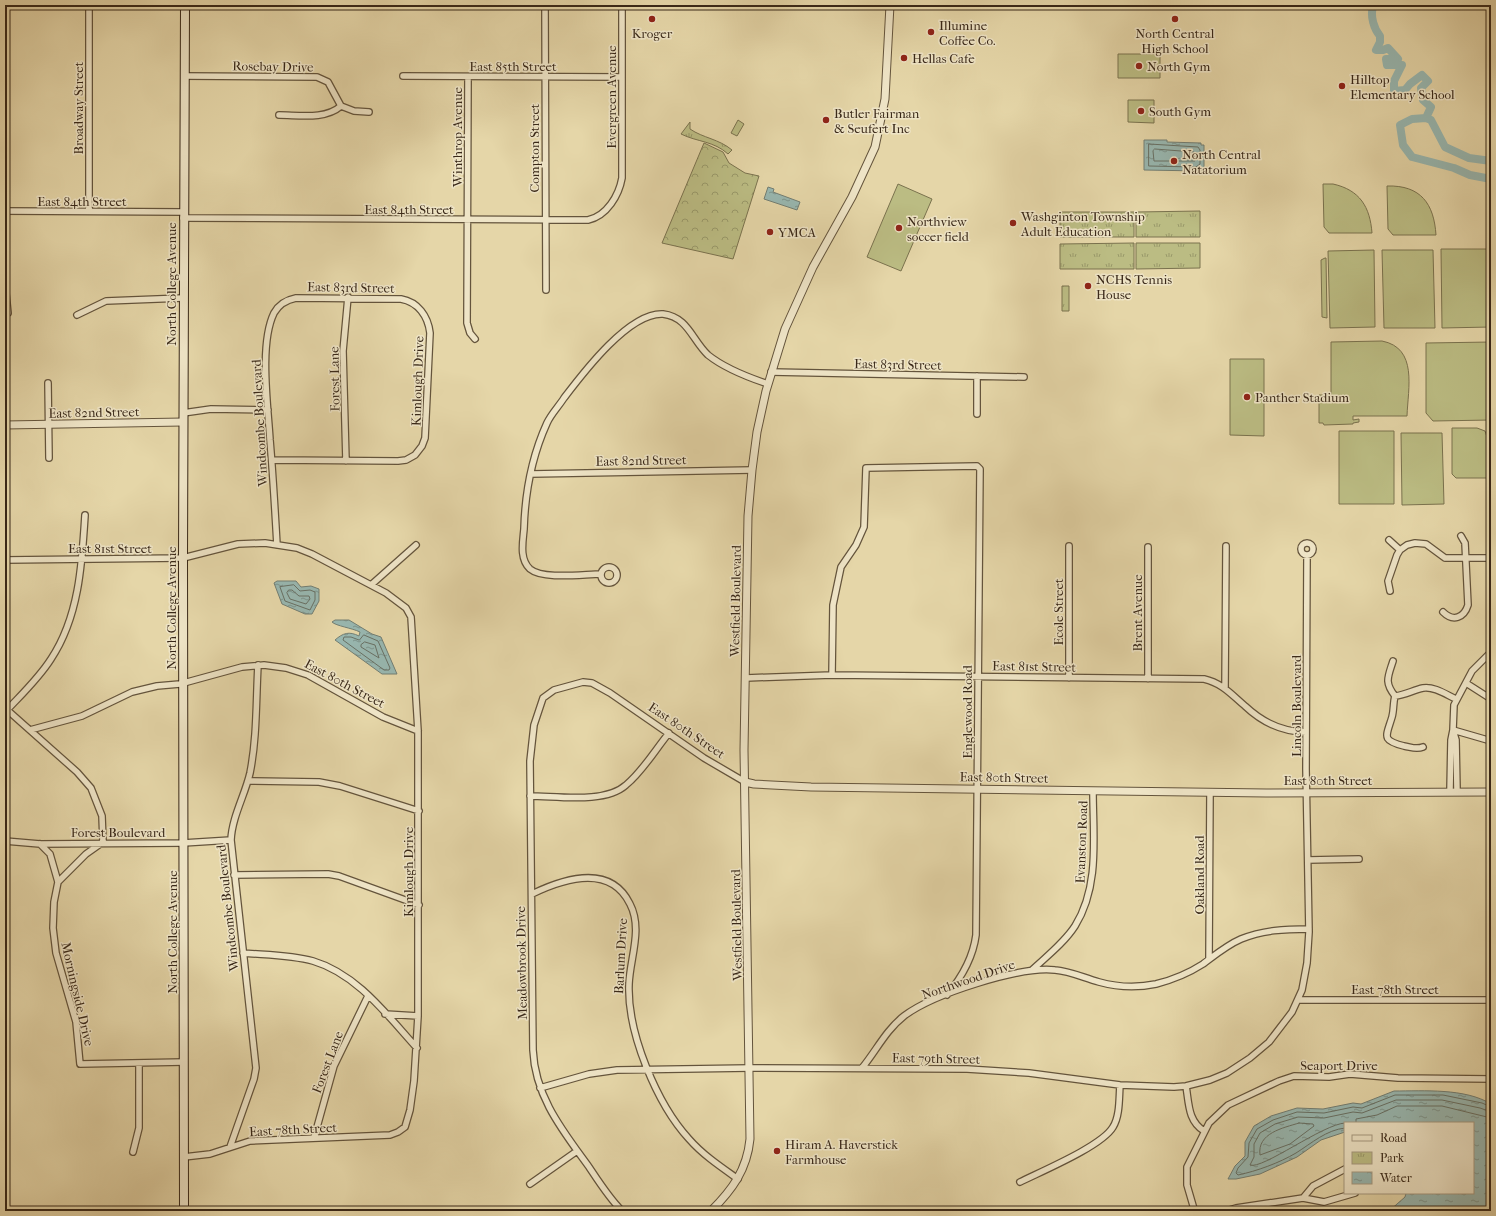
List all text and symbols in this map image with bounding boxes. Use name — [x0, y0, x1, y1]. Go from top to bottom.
marker: Kroger — [647, 14, 657, 24]
marker: North Central High School — [1170, 14, 1180, 24]
place label: Illumine Coffee Co. — [939, 18, 996, 48]
place label: Kroger — [632, 26, 673, 41]
place label: North Central High School — [1136, 26, 1215, 56]
marker: Illumine Coffee Co. — [926, 27, 936, 37]
street label: Evergreen Avenue — [604, 45, 619, 149]
place label: Hellas Cafe — [912, 51, 975, 66]
marker: Hellas Cafe — [899, 53, 909, 63]
street label: Rosebay Drive — [232, 58, 314, 75]
street label: East 85th Street — [469, 59, 557, 74]
place label: North Gym — [1147, 59, 1210, 74]
street label: Broadway Street — [71, 61, 86, 154]
marker: North Gym — [1134, 61, 1144, 71]
place label: Hilltop Elementary School — [1350, 72, 1455, 102]
marker: Hilltop Elementary School — [1337, 81, 1347, 91]
street label: Winthrop Avenue — [450, 87, 465, 188]
street label: Compton Street — [527, 103, 542, 192]
place label: South Gym — [1149, 104, 1211, 119]
place label: Butler Fairman & Seufert Inc — [834, 106, 920, 136]
marker: South Gym — [1136, 106, 1146, 116]
marker: Butler Fairman & Seufert Inc — [821, 115, 831, 125]
place label: North Central Natatorium — [1182, 147, 1261, 177]
marker: North Central Natatorium — [1169, 156, 1179, 166]
street label: East 84th Street — [37, 194, 127, 209]
street label: East 84th Street — [364, 202, 454, 217]
place label: Washginton Township Adult Education — [1020, 209, 1145, 239]
place label: Northview soccer field — [907, 214, 970, 244]
marker: Washginton Township Adult Education — [1008, 218, 1018, 228]
street label: North College Avenue — [164, 222, 179, 346]
marker: Northview soccer field — [894, 223, 904, 233]
place label: YMCA — [777, 225, 816, 240]
marker: YMCA — [765, 227, 775, 237]
place label: NCHS Tennis House — [1096, 272, 1172, 302]
street label: East 83rd Street — [307, 279, 395, 296]
marker: NCHS Tennis House — [1083, 281, 1093, 291]
street label: Kimlough Drive — [408, 335, 427, 426]
street label: Forest Lane — [326, 346, 343, 412]
street label: East 83rd Street — [854, 356, 942, 373]
street label: Windcombe Boulevard — [249, 358, 270, 488]
place label: Panther Stadium — [1255, 390, 1349, 405]
marker: Panther Stadium — [1242, 392, 1252, 402]
street label: East 82nd Street — [48, 404, 140, 421]
street label: East 82nd Street — [595, 452, 687, 469]
street label: East 81st Street — [68, 541, 152, 556]
street label: Westfield Boulevard — [727, 544, 744, 658]
street label: North College Avenue — [164, 546, 179, 670]
street label: Brent Avenue — [1130, 574, 1145, 652]
street label: Ecole Street — [1051, 578, 1066, 646]
street label: Lincoln Boulevard — [1289, 654, 1304, 757]
street label: East 80th Street — [302, 656, 388, 711]
street label: East 81st Street — [992, 658, 1076, 675]
street label: Englewood Road — [960, 664, 975, 759]
street label: East 80th Street — [646, 699, 728, 762]
street label: East 80th Street — [959, 769, 1049, 786]
street label: East 80th Street — [1284, 773, 1373, 788]
street label: Evanston Road — [1073, 799, 1090, 884]
street label: Forest Boulevard — [71, 825, 166, 840]
street label: Kimlough Drive — [401, 826, 416, 917]
street label: Oakland Road — [1192, 835, 1207, 914]
street label: Windcombe Boulevard — [213, 843, 242, 973]
street label: Westfield Boulevard — [728, 868, 745, 982]
street label: North College Avenue — [165, 870, 180, 994]
street label: Meadowbrook Drive — [513, 905, 530, 1020]
street label: Barlum Drive — [611, 917, 630, 994]
street label: Morningside Drive — [58, 941, 97, 1048]
street label: Northwood Drive — [920, 956, 1017, 1002]
street label: East 78th Street — [1351, 982, 1439, 997]
street label: Forest Lane — [309, 1028, 346, 1095]
street label: East 79th Street — [892, 1050, 981, 1067]
street label: Seaport Drive — [1300, 1058, 1378, 1073]
street label: East 78th Street — [249, 1120, 338, 1139]
legend — [1344, 1122, 1474, 1194]
text: Road — [1380, 1131, 1407, 1145]
place label: Hiram A. Haverstick Farmhouse — [785, 1137, 898, 1167]
marker: Hiram A. Haverstick Farmhouse — [772, 1146, 782, 1156]
text: Park — [1380, 1151, 1405, 1165]
text: Water — [1379, 1171, 1413, 1185]

